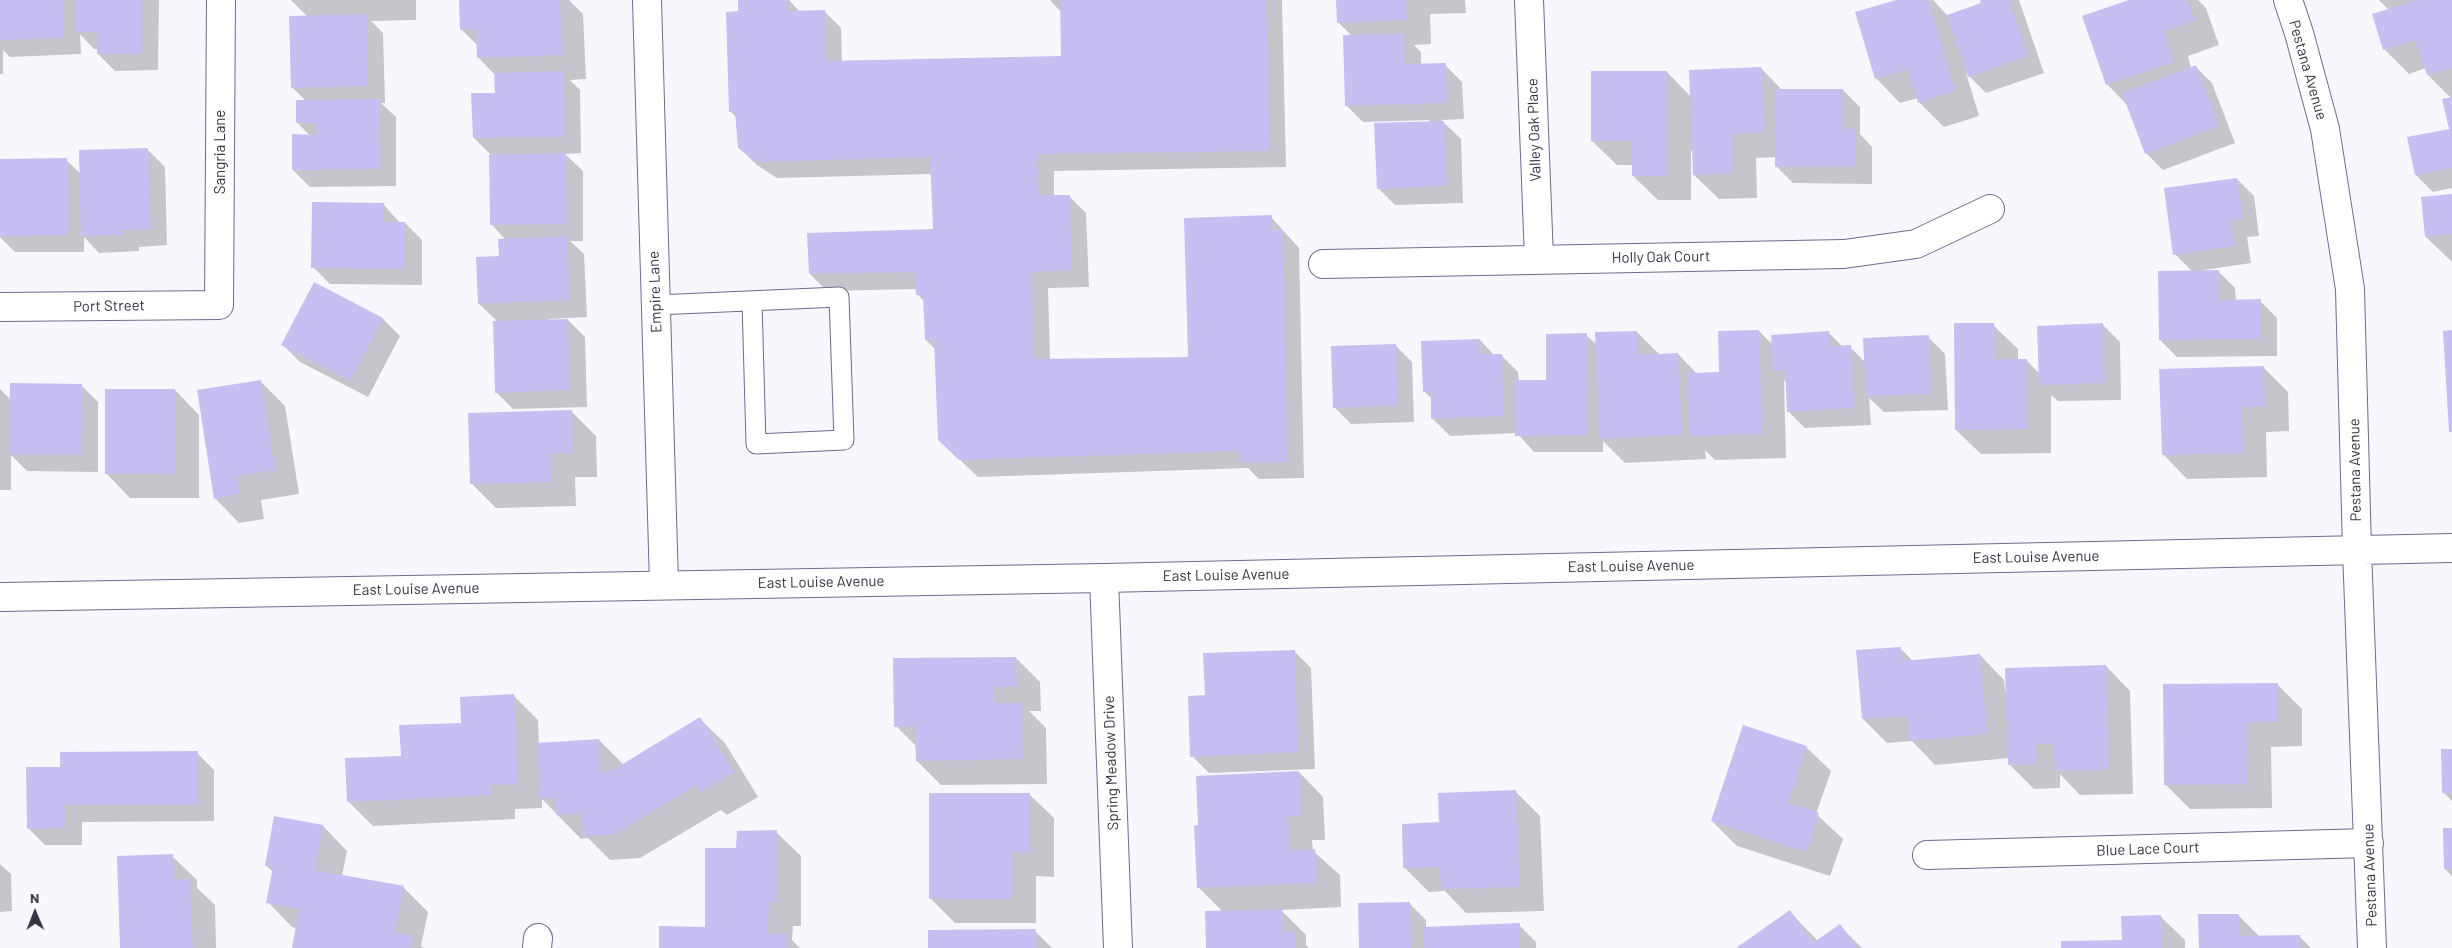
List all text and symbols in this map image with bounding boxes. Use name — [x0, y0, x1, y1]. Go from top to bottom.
street label: Pestana Avenue — [2285, 18, 2331, 122]
street label: Valley Oak Place — [1523, 78, 1545, 182]
street label: Sangria Lane — [211, 110, 229, 194]
street label: Holly Oak Court — [1612, 247, 1710, 267]
street label: Empire Lane — [645, 251, 665, 333]
street label: Port Street — [73, 296, 145, 316]
street label: Pestana Avenue — [2345, 418, 2365, 522]
street label: East Louise Avenue — [1972, 547, 2100, 567]
street label: East Louise Avenue — [1567, 556, 1695, 576]
street label: East Louise Avenue — [1162, 565, 1290, 585]
street label: East Louise Avenue — [757, 572, 885, 592]
street label: East Louise Avenue — [352, 579, 480, 599]
street label: Spring Meadow Drive — [1100, 695, 1122, 831]
street label: Pestana Avenue — [2359, 823, 2381, 927]
street label: Blue Lace Court — [2096, 838, 2200, 860]
north arrow — [10, 888, 60, 938]
text: N — [30, 889, 40, 906]

